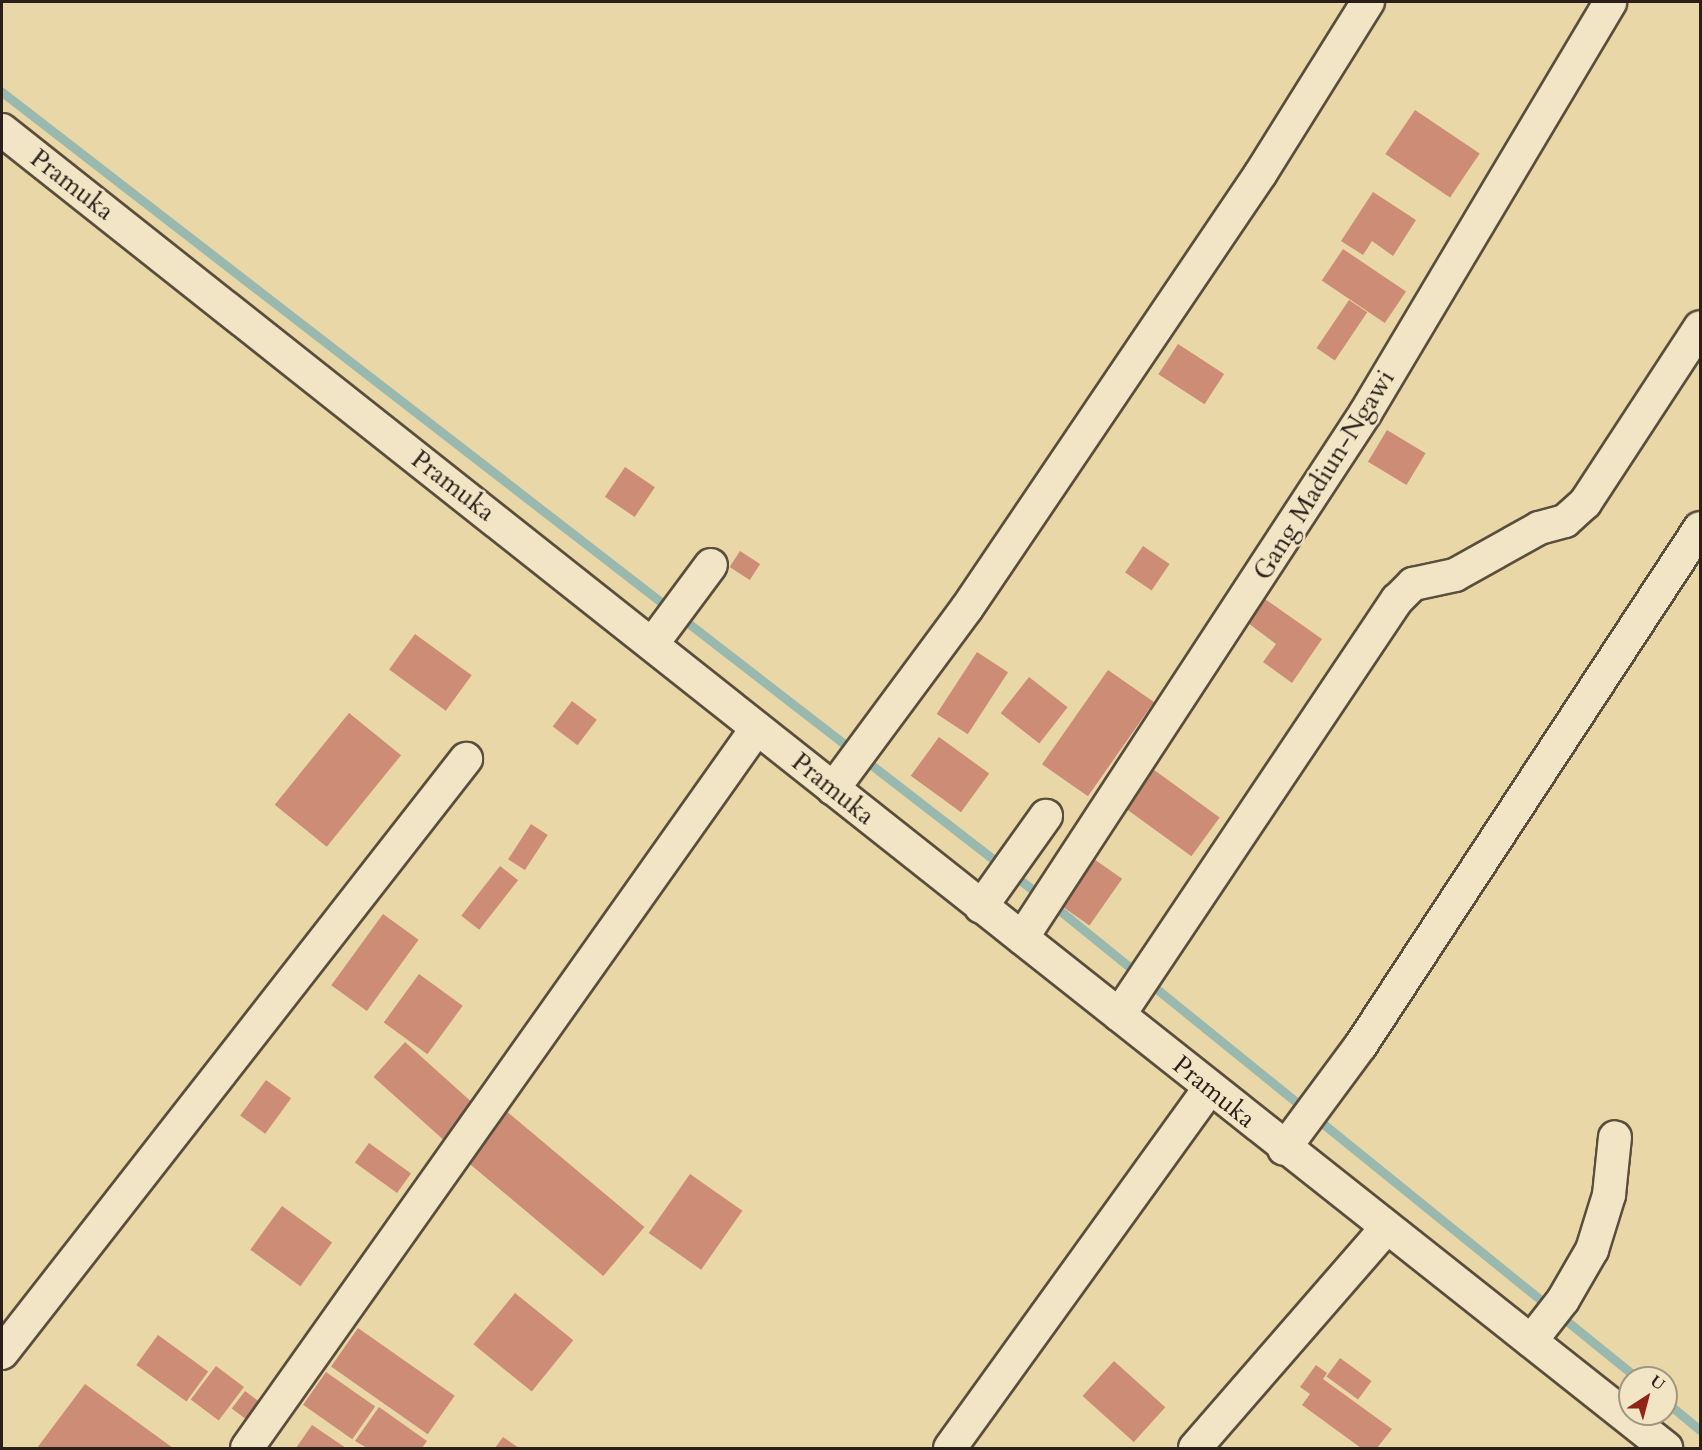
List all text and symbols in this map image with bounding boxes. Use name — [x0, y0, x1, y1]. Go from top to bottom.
street label: Pramuka — [24, 143, 120, 227]
street label: Gang Madiun-Ngawi — [1247, 364, 1401, 586]
street label: Pramuka — [405, 444, 501, 528]
street label: Pramuka — [785, 746, 881, 832]
street label: Pramuka — [1166, 1049, 1262, 1135]
north arrow — [1618, 1366, 1678, 1426]
text: U — [1646, 1370, 1669, 1396]

